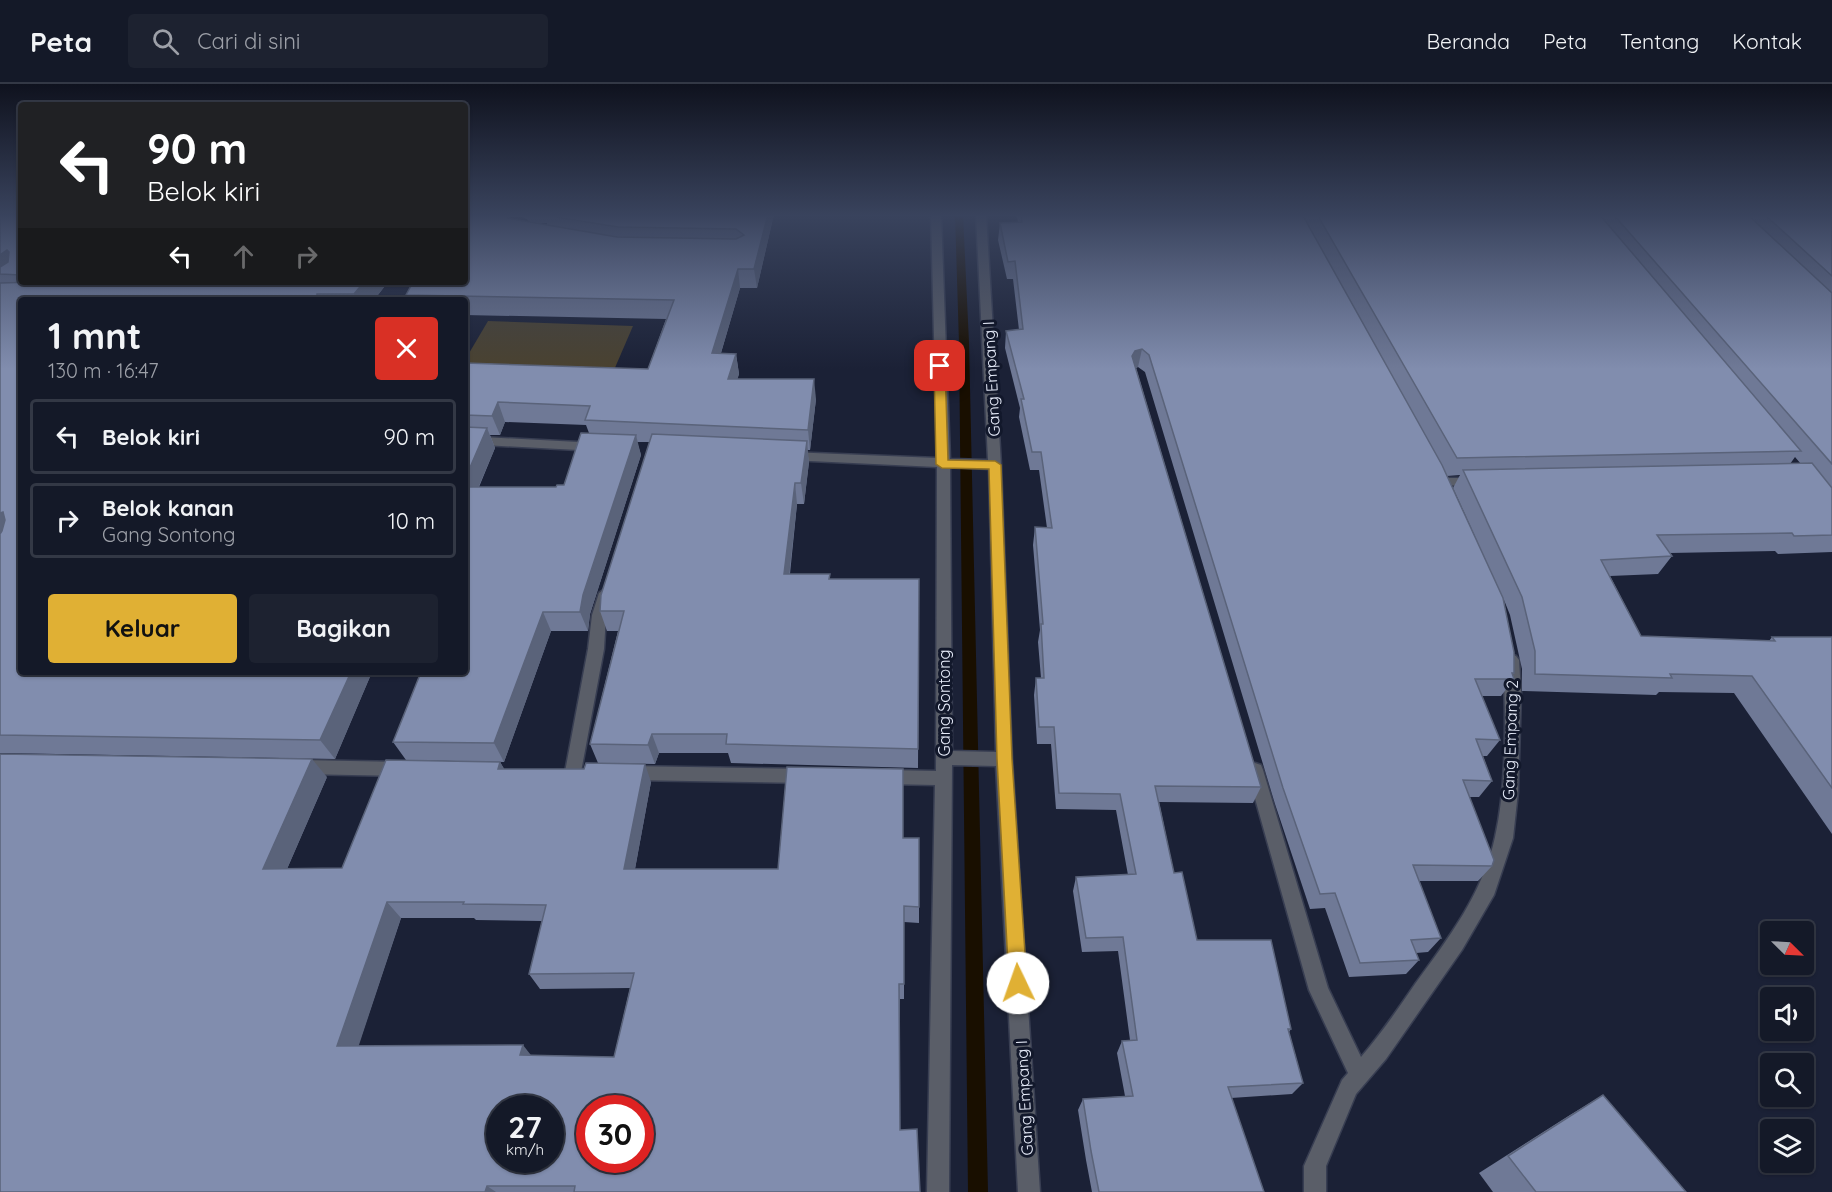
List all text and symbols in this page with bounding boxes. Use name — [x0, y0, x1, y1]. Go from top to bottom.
search box — [128, 14, 548, 68]
text: Peta — [30, 24, 92, 59]
icon: search — [149, 25, 182, 58]
text: Cari di sini — [197, 27, 301, 55]
text: Beranda — [1426, 28, 1510, 54]
text: Peta — [1543, 28, 1587, 54]
text: Tentang — [1620, 28, 1699, 54]
text: Kontak — [1732, 28, 1802, 54]
text: 90 m — [147, 122, 247, 175]
icon: left — [48, 126, 126, 204]
text: Belok kiri — [147, 174, 260, 208]
icon: left — [164, 240, 197, 273]
icon: ahead — [227, 240, 260, 273]
icon: right — [290, 240, 323, 273]
text: 1 mnt — [48, 313, 141, 358]
button: close — [375, 317, 438, 380]
street label: Gang Empang I — [978, 321, 1004, 437]
pin — [914, 340, 965, 391]
icon: arrive — [923, 349, 956, 382]
text: 130 m · 16:47 — [48, 358, 158, 383]
icon: left — [51, 420, 84, 453]
text: Belok kiri — [102, 423, 200, 451]
text: 90 m — [384, 423, 435, 451]
text: Belok kanan — [102, 494, 234, 522]
icon: right — [51, 504, 84, 537]
text: 10 m — [388, 507, 435, 535]
text: Gang Sontong — [102, 522, 235, 547]
button: Keluar — [48, 594, 237, 663]
button: Bagikan — [249, 594, 438, 663]
street label: Gang Sontong — [934, 650, 954, 756]
street label: Gang Empang 2 — [1498, 679, 1522, 800]
north arrow — [1760, 921, 1814, 975]
map controls — [1760, 921, 1814, 1173]
position arrow — [986, 951, 1050, 1015]
button: sound — [1760, 987, 1814, 1041]
street label: Gang Empang I — [1011, 1040, 1037, 1156]
button: search — [1760, 1053, 1814, 1107]
speed limit sign: 30 — [576, 1095, 654, 1173]
text: 27 — [508, 1108, 542, 1146]
button: layers — [1760, 1119, 1814, 1173]
text: km/h — [506, 1140, 544, 1159]

